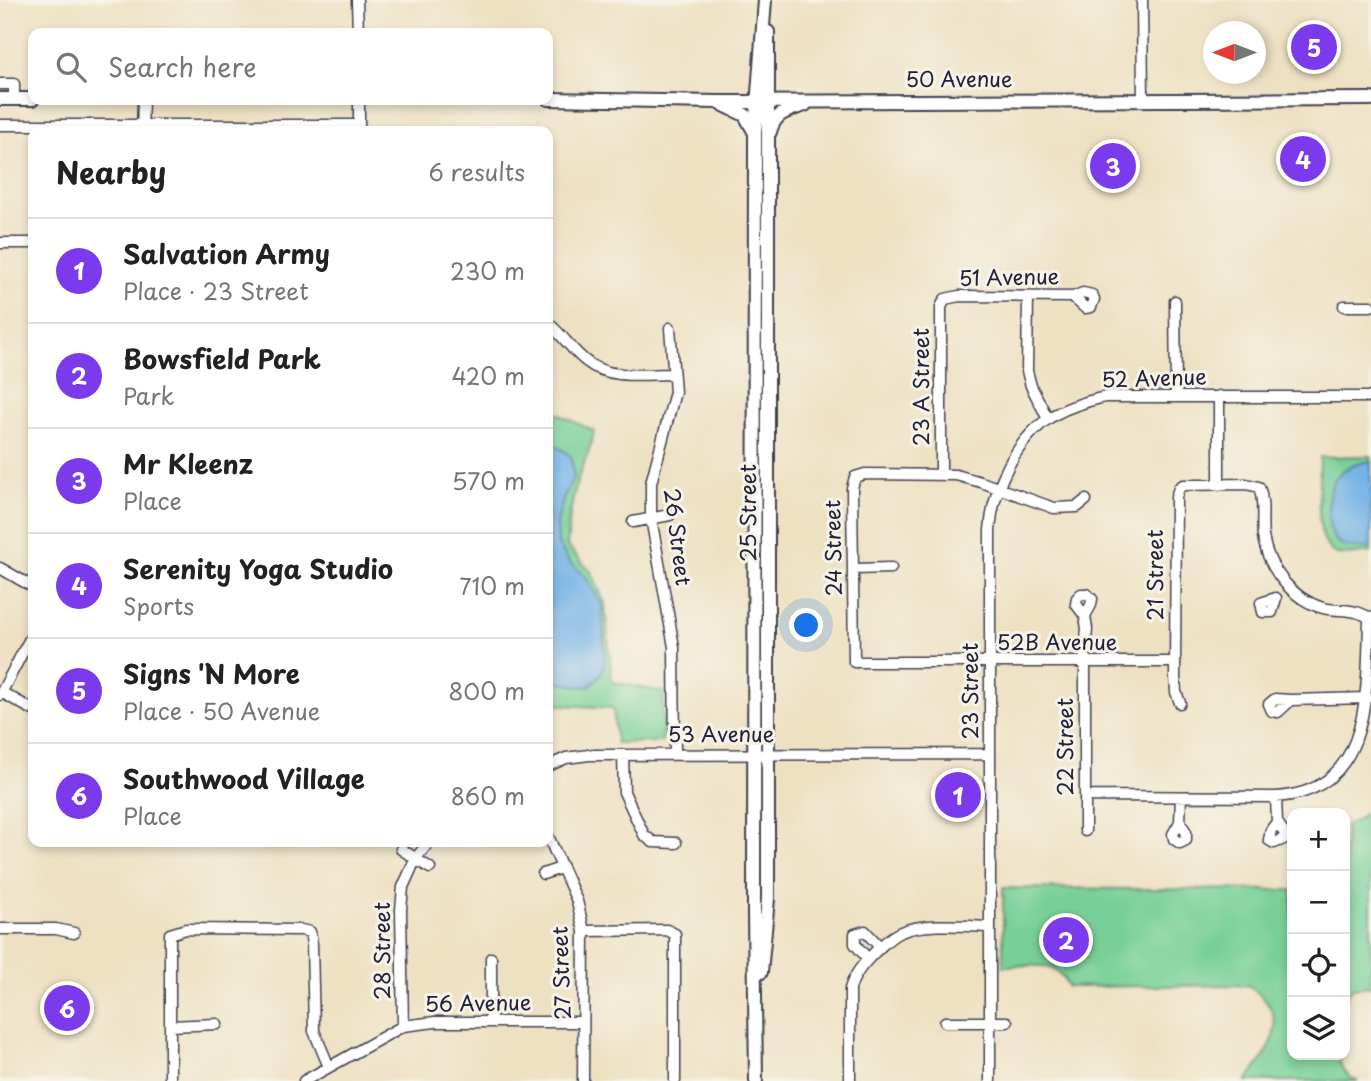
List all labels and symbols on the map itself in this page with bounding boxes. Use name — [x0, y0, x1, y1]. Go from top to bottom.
north arrow — [1203, 21, 1266, 84]
pin: 5 — [1291, 21, 1337, 73]
street label: 50 Avenue — [906, 62, 1012, 94]
pin: 4 — [1280, 133, 1326, 185]
pin: 3 — [1090, 140, 1136, 192]
street label: 51 Avenue — [958, 259, 1059, 293]
street label: 23 A Street — [904, 328, 936, 446]
street label: 52 Avenue — [1101, 359, 1207, 395]
street label: 25 Street — [731, 464, 763, 562]
street label: 26 Street — [657, 486, 701, 587]
street label: 24 Street — [815, 500, 849, 597]
street label: 21 Street — [1138, 529, 1170, 621]
your location — [789, 608, 823, 642]
street label: 52B Avenue — [997, 625, 1117, 657]
street label: 23 Street — [953, 643, 985, 739]
street label: 22 Street — [1048, 698, 1080, 796]
street label: 53 Avenue — [668, 717, 774, 749]
pin: 1 — [935, 769, 981, 821]
street label: 28 Street — [365, 902, 397, 1000]
pin: 2 — [1043, 914, 1089, 966]
street label: 27 Street — [542, 926, 578, 1020]
pin: 6 — [44, 982, 90, 1034]
street label: 56 Avenue — [424, 985, 531, 1019]

